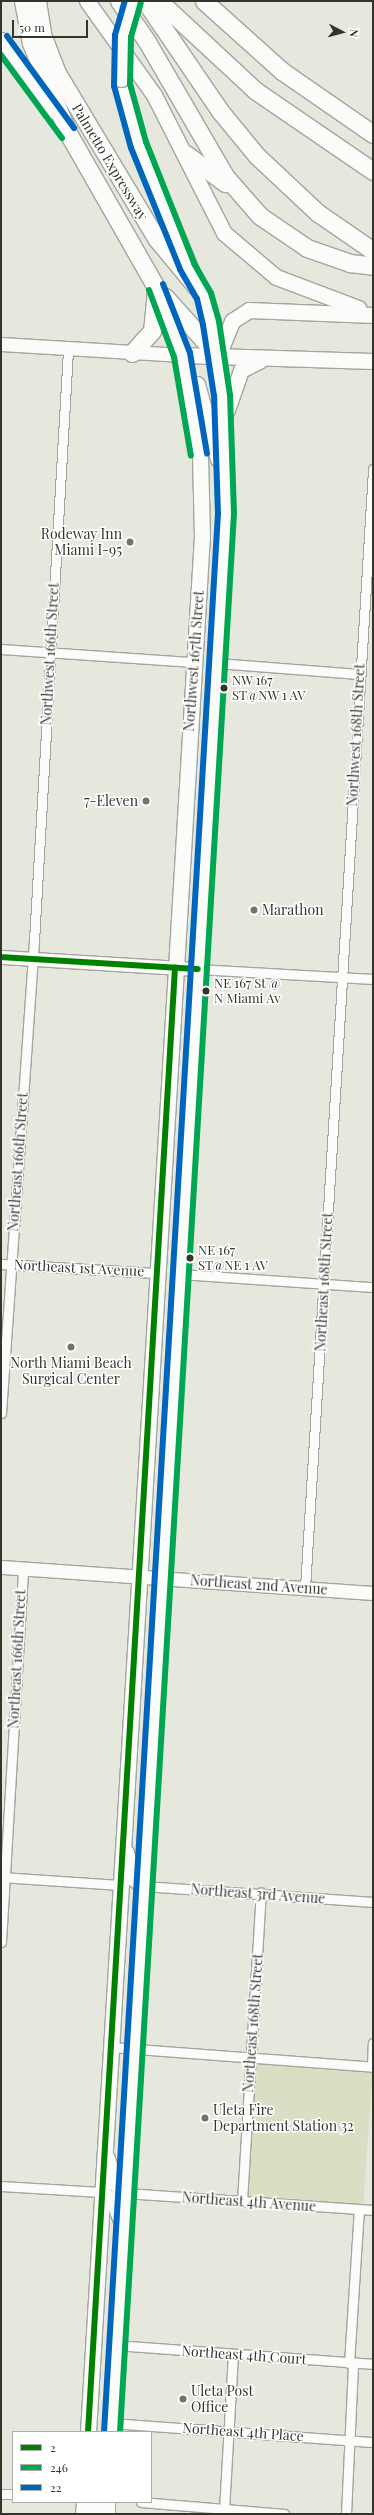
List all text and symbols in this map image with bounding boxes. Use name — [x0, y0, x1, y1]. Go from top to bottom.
scale bar — [14, 12, 90, 38]
north arrow — [322, 12, 362, 52]
text: 50 m — [19, 19, 45, 35]
text: N — [347, 29, 362, 38]
street label: Palmetto Expressway — [68, 101, 152, 223]
place label: Rodeway Inn Miami I-95 — [41, 526, 122, 558]
marker: Rodeway Inn Miami I-95 — [125, 537, 135, 547]
street label: Northwest 166th Street — [38, 582, 62, 726]
street label: Northwest 167th Street — [181, 590, 207, 732]
street label: Northwest 168th Street — [344, 663, 368, 807]
place label: NW 167 ST@NW 1 AV — [232, 673, 306, 704]
marker: NW 167 ST@NW 1 AV — [219, 683, 229, 693]
place label: 7-Eleven — [84, 793, 138, 809]
marker: 7-Eleven — [141, 796, 151, 806]
place label: Marathon — [262, 902, 324, 918]
marker: Marathon — [249, 905, 259, 915]
place label: NE 167 St @ N Miami Av — [214, 976, 281, 1007]
marker: NE 167 St @ N Miami Av — [201, 986, 211, 996]
street label: Northeast 166th Street — [5, 1092, 31, 1232]
street label: Northeast 168th Street — [312, 1212, 336, 1352]
place label: NE 167 ST@NE 1 AV — [198, 1243, 268, 1274]
marker: NE 167 ST@NE 1 AV — [185, 1253, 195, 1263]
street label: Northeast 1st Avenue — [13, 1256, 145, 1280]
marker: North Miami Beach Surgical Center — [65, 1341, 77, 1353]
place label: North Miami Beach Surgical Center — [10, 1355, 132, 1388]
street label: Northeast 2nd Avenue — [189, 1572, 329, 1598]
street label: Northeast 166th Street — [5, 1589, 29, 1729]
street label: Northeast 3rd Avenue — [190, 1881, 326, 1907]
street label: Northeast 168th Street — [240, 1953, 266, 2093]
place label: Uleta Fire Department Station 32 — [213, 2102, 354, 2134]
marker: Uleta Fire Department Station 32 — [200, 2113, 210, 2123]
street label: Northeast 4th Avenue — [181, 2189, 317, 2215]
street label: Northeast 4th Court — [181, 2342, 307, 2368]
place label: Uleta Post Office — [191, 2383, 254, 2416]
marker: Uleta Post Office — [178, 2394, 188, 2404]
street label: Northeast 4th Place — [182, 2419, 304, 2445]
legend — [12, 2431, 152, 2503]
text: 2 — [50, 2439, 56, 2455]
text: 246 — [50, 2459, 68, 2475]
text: 22 — [50, 2479, 62, 2495]

